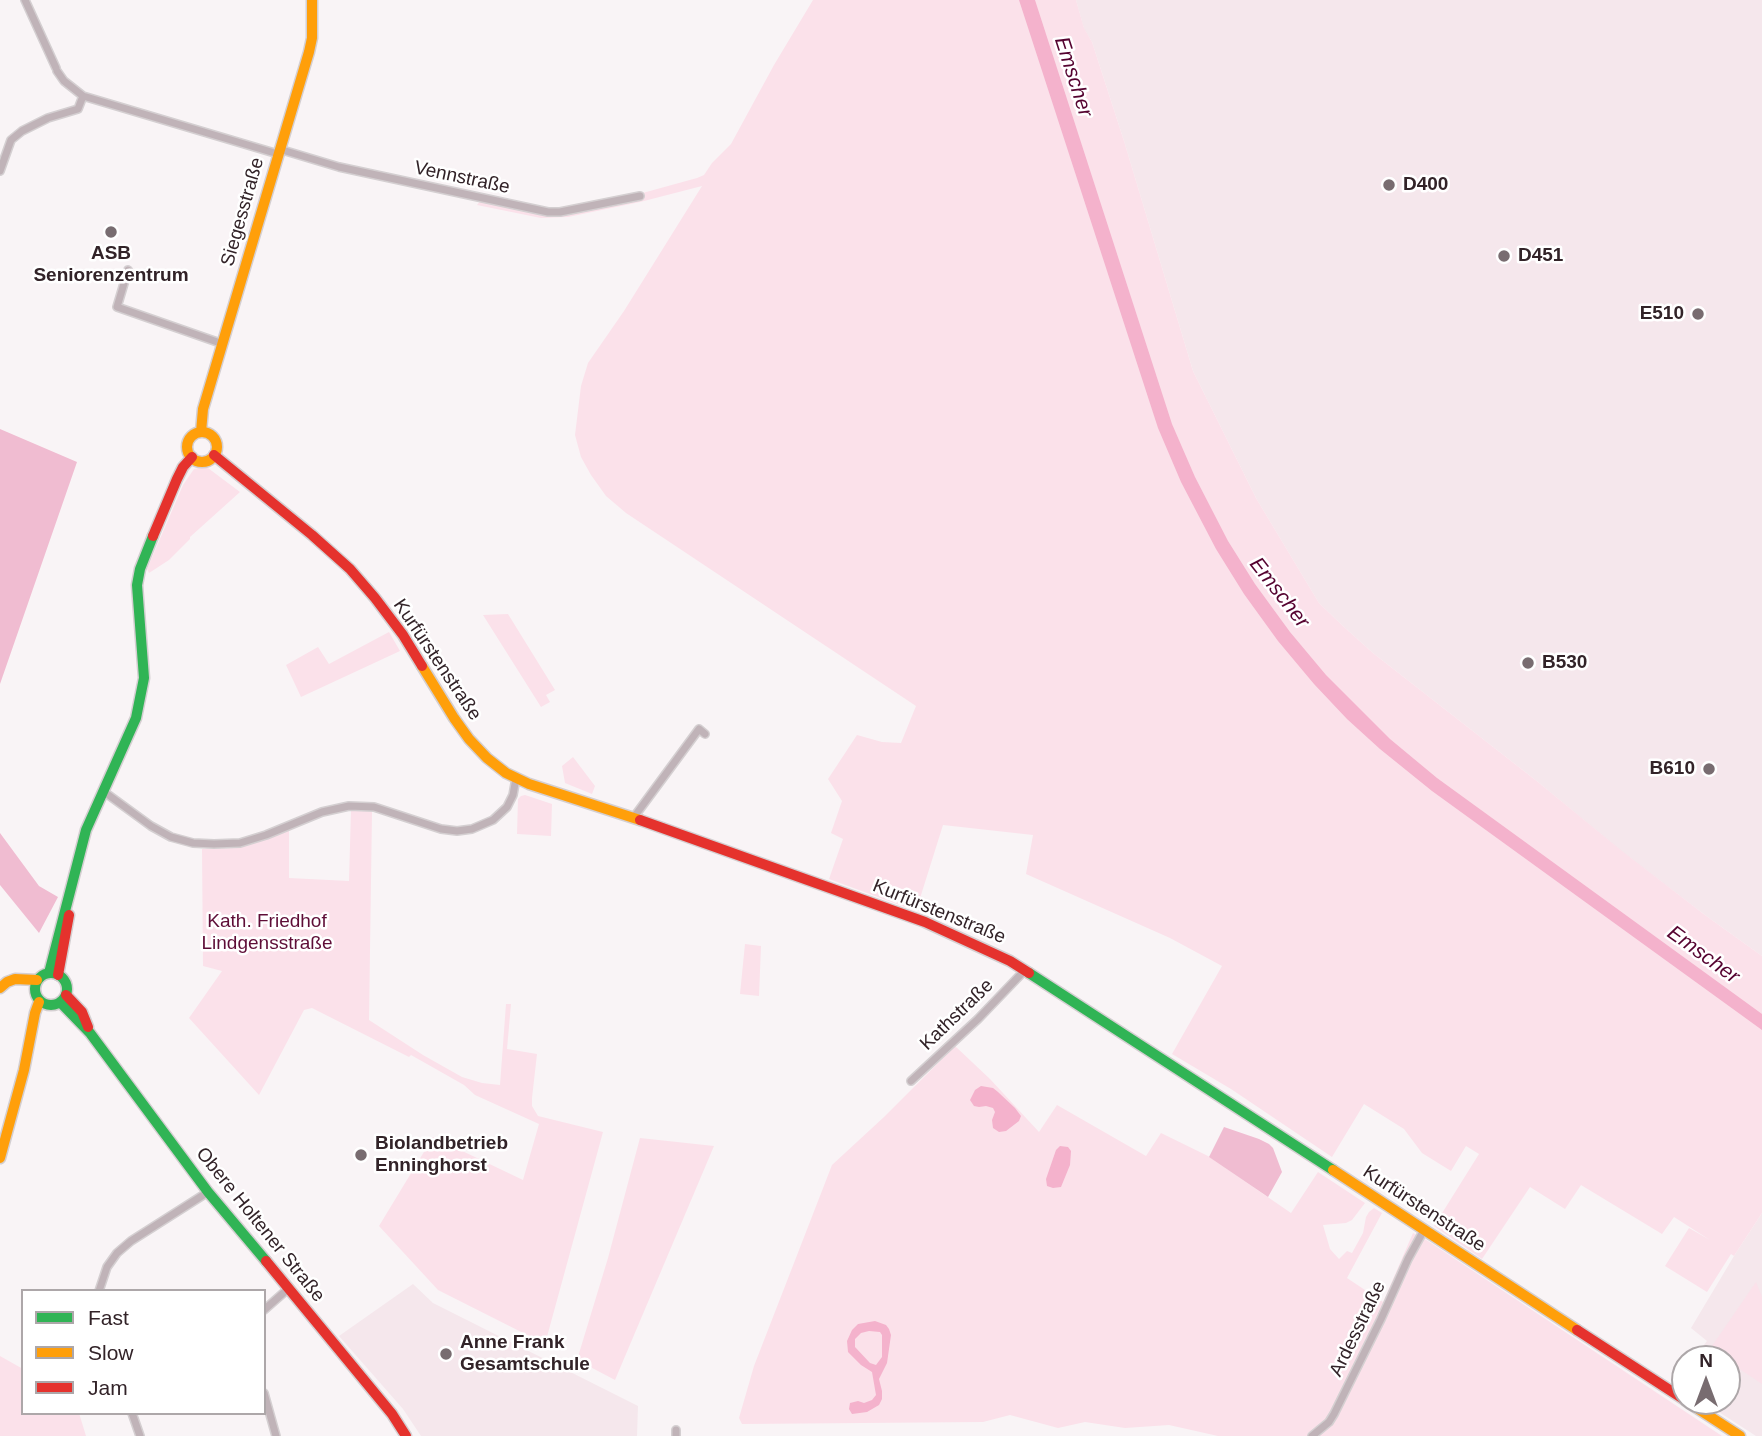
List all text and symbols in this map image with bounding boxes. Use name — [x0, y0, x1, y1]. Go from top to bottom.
water label: Emscher — [1048, 34, 1098, 120]
street label: Siegesstraße — [217, 155, 269, 269]
street label: Vennstraße — [412, 157, 512, 199]
place label: D400 — [1403, 174, 1448, 196]
marker: D400 — [1381, 177, 1397, 193]
marker: ASB Seniorenzentrum — [103, 224, 119, 240]
place label: ASB Seniorenzentrum — [33, 243, 189, 287]
place label: D451 — [1518, 245, 1563, 267]
marker: D451 — [1496, 248, 1512, 264]
place label: E510 — [1640, 303, 1684, 325]
marker: E510 — [1690, 306, 1706, 322]
water label: Emscher — [1244, 553, 1314, 633]
street label: Kurfürstenstraße — [388, 595, 486, 725]
place label: B530 — [1542, 652, 1587, 674]
marker: B530 — [1520, 655, 1536, 671]
place label: B610 — [1650, 758, 1695, 780]
marker: B610 — [1701, 761, 1717, 777]
street label: Kurfürstenstraße — [869, 875, 1009, 949]
park label: Kath. Friedhof Lindgensstraße — [202, 911, 332, 955]
water label: Emscher — [1662, 920, 1744, 990]
street label: Kathstraße — [916, 975, 998, 1055]
place label: Biolandbetrieb Enninghorst — [375, 1133, 508, 1177]
street label: Obere Holtener Straße — [191, 1143, 329, 1307]
marker: Biolandbetrieb Enninghorst — [353, 1147, 369, 1163]
street label: Kurfürstenstraße — [1358, 1161, 1490, 1257]
street label: Ardesstraße — [1325, 1277, 1391, 1381]
legend — [21, 1289, 266, 1415]
text: Fast — [88, 1306, 129, 1329]
place label: Anne Frank Gesamtschule — [460, 1332, 590, 1376]
text: Slow — [88, 1341, 134, 1364]
north arrow — [1671, 1345, 1741, 1415]
marker: Anne Frank Gesamtschule — [438, 1346, 454, 1362]
text: N — [1699, 1350, 1713, 1371]
text: Jam — [88, 1376, 128, 1399]

